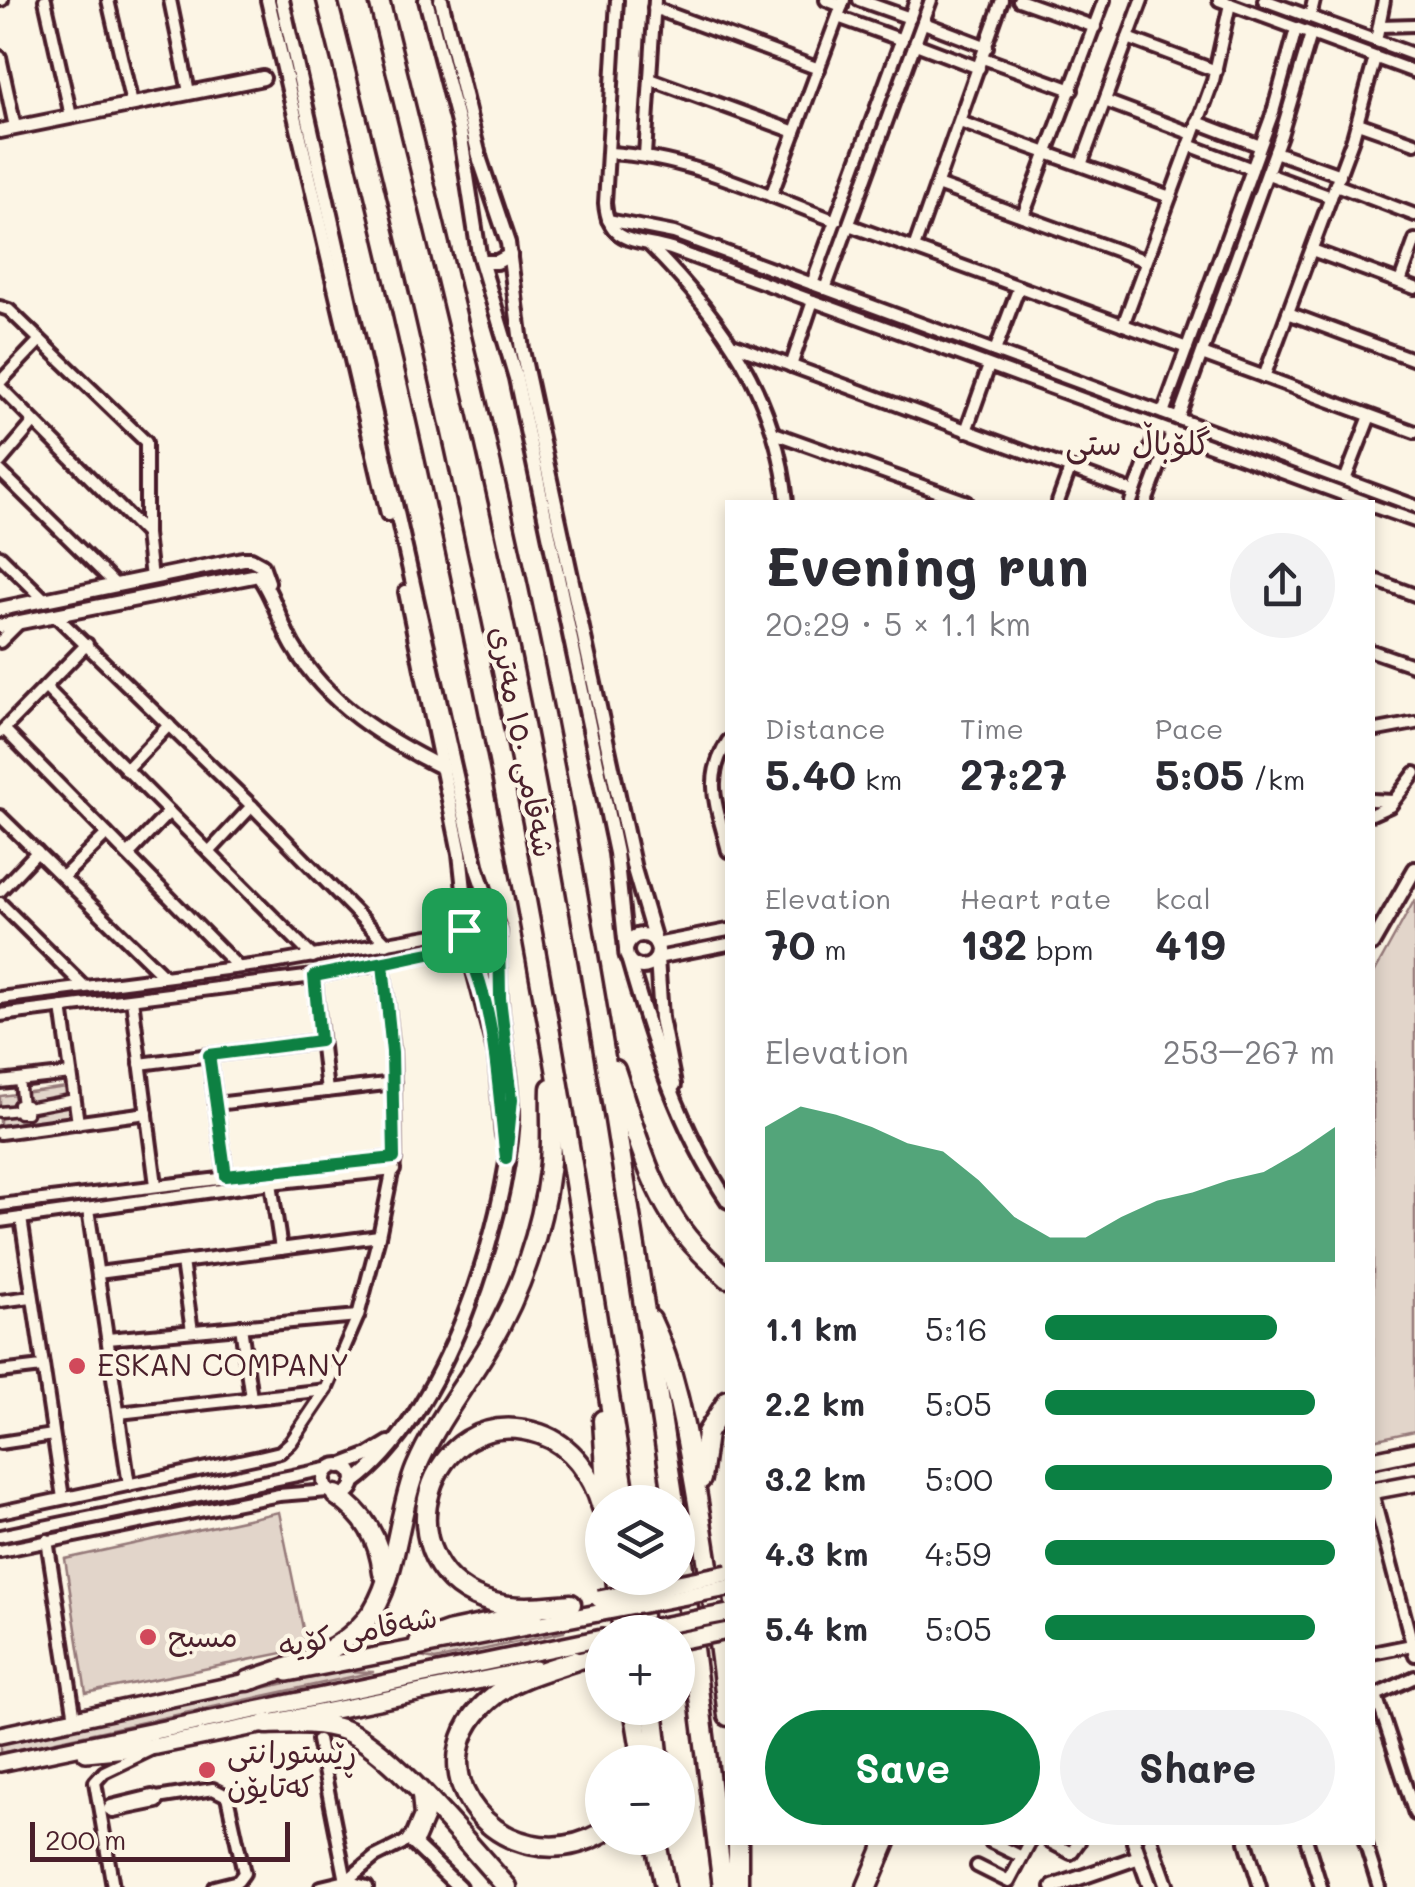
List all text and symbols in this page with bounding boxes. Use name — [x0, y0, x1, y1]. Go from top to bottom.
district label: گلۆباڵ ستی — [1065, 421, 1211, 465]
text: Evening run — [765, 528, 1089, 600]
button: share — [1230, 533, 1335, 638]
text: 20:29 · 5 × 1.1 km — [765, 602, 1031, 644]
street label: شەقامی ١٥٠ مەتری — [481, 623, 566, 861]
text: Distance — [765, 710, 886, 746]
text: Time — [960, 710, 1024, 746]
text: Pace — [1155, 710, 1223, 746]
text: 5.40 — [765, 746, 856, 801]
text: 27:27 — [960, 746, 1067, 801]
text: 5:05 — [1155, 746, 1244, 801]
text: km — [856, 761, 902, 797]
text: /km — [1244, 761, 1305, 797]
text: Elevation — [765, 880, 891, 916]
text: Heart rate — [960, 880, 1111, 916]
text: kcal — [1155, 880, 1211, 916]
pin — [422, 888, 507, 973]
icon: arrive — [437, 903, 492, 958]
text: 70 — [765, 916, 815, 971]
text: 132 — [960, 916, 1027, 971]
text: 419 — [1155, 916, 1225, 971]
text: m — [815, 931, 847, 967]
text: bpm — [1027, 931, 1094, 967]
text: Elevation — [765, 1030, 909, 1072]
text: 253–267 m — [1163, 1030, 1335, 1072]
text: 1.1 km — [765, 1307, 857, 1349]
text: 5:16 — [925, 1307, 987, 1349]
place label: ESKAN COMPANY — [97, 1344, 349, 1384]
marker: ESKAN COMPANY — [66, 1355, 88, 1377]
text: 2.2 km — [765, 1382, 865, 1424]
text: 5:05 — [925, 1382, 992, 1424]
text: 3.2 km — [765, 1457, 866, 1499]
text: 5:00 — [925, 1457, 993, 1499]
map controls — [585, 1485, 695, 1855]
button: layers — [585, 1485, 695, 1595]
text: 4.3 km — [765, 1532, 869, 1574]
text: 4:59 — [925, 1532, 991, 1574]
street label: شەقامی کۆیە — [275, 1595, 441, 1666]
text: 5.4 km — [765, 1607, 868, 1649]
text: 5:05 — [925, 1607, 992, 1649]
place label: مسبح — [168, 1615, 238, 1657]
button: + — [585, 1615, 695, 1725]
marker: مسبح — [137, 1626, 159, 1648]
button: Save — [765, 1710, 1040, 1825]
button: Share — [1060, 1710, 1335, 1825]
place label: ڕێستورانتی کەتایۆن — [227, 1731, 357, 1805]
button: − — [585, 1745, 695, 1855]
marker: ڕێستورانتی کەتایۆن — [196, 1759, 218, 1781]
scale bar — [30, 1817, 290, 1862]
text: 200 m — [45, 1821, 126, 1857]

